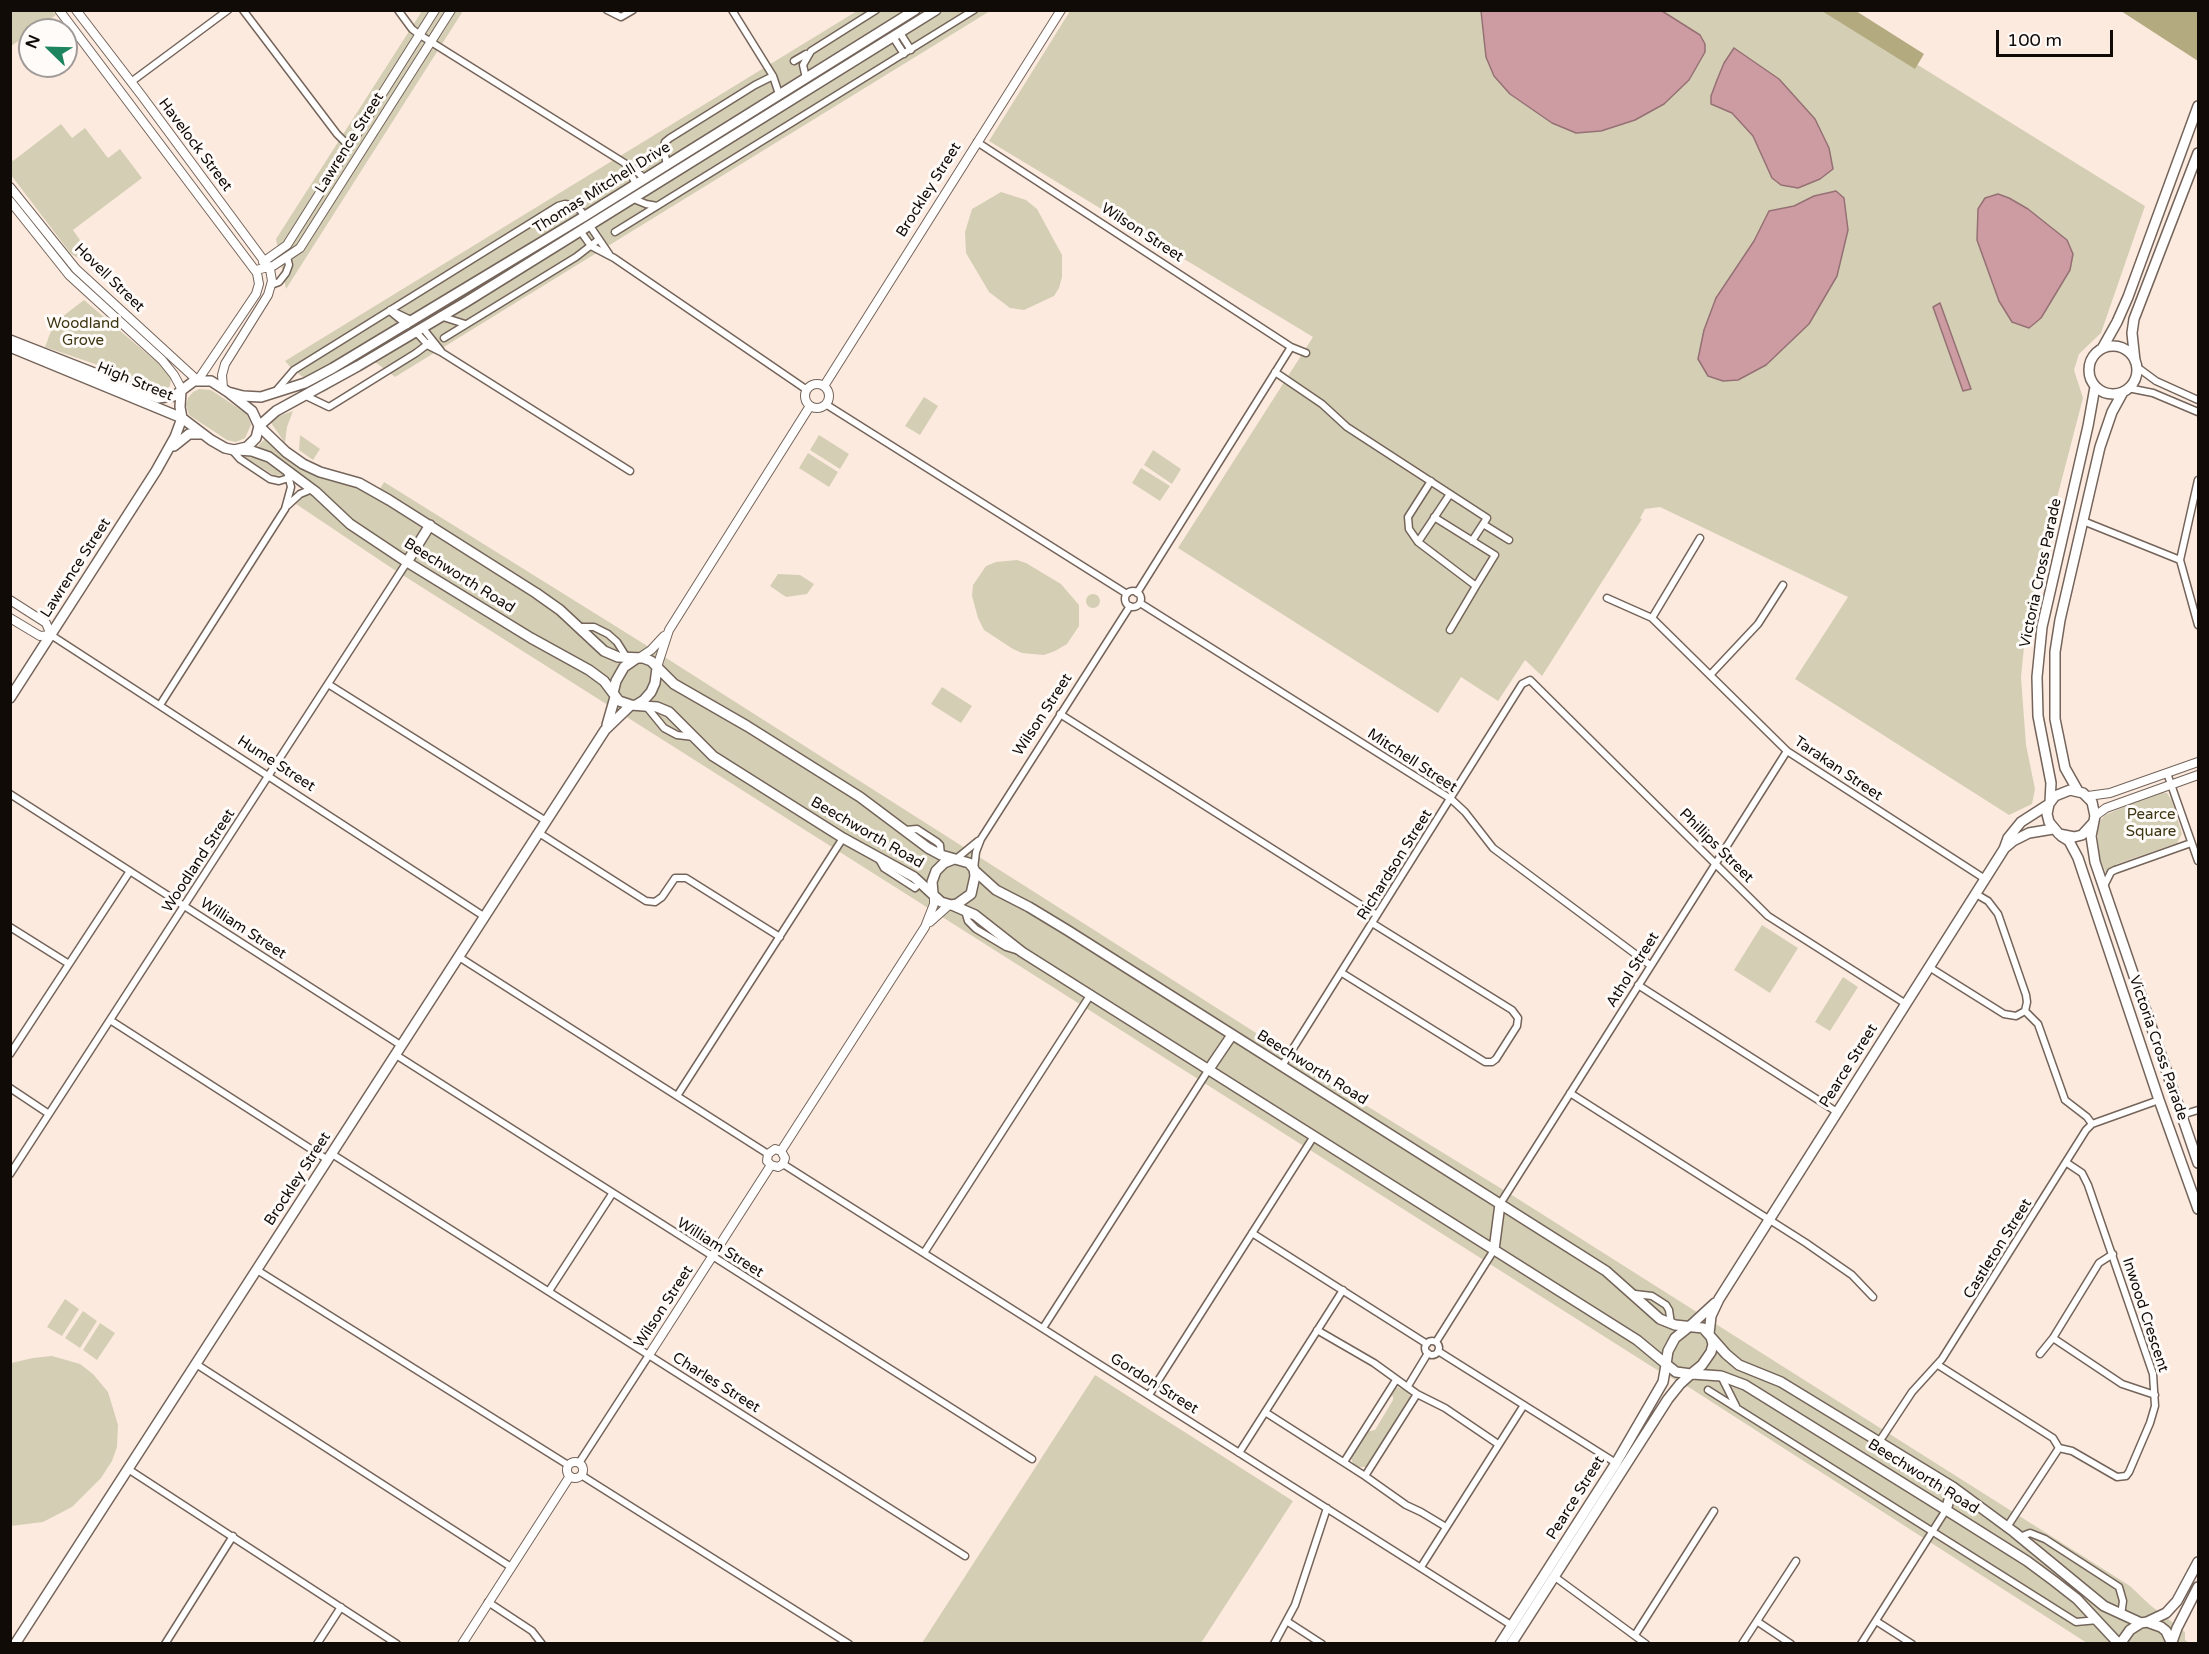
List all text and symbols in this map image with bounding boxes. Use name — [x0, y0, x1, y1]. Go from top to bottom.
north arrow — [18, 18, 78, 78]
scale bar — [1999, 18, 2116, 56]
text: 100 m — [2007, 29, 2062, 51]
text: N — [22, 32, 45, 52]
street label: Lawrence Street — [312, 89, 388, 197]
street label: Havelock Street — [154, 95, 236, 195]
street label: Thomas Mitchell Drive — [530, 138, 674, 238]
street label: Brockley Street — [893, 139, 965, 241]
street label: Wilson Street — [1097, 200, 1187, 266]
street label: Hovell Street — [70, 240, 148, 316]
park label: Woodland Grove — [47, 315, 119, 350]
street label: High Street — [94, 359, 176, 405]
street label: Victoria Cross Parade — [2016, 497, 2066, 649]
street label: Lawrence Street — [37, 515, 115, 621]
street label: Beechworth Road — [400, 535, 518, 617]
street label: Wilson Street — [1010, 670, 1076, 760]
street label: Mitchell Street — [1364, 725, 1460, 797]
street label: Hume Street — [234, 732, 318, 796]
street label: Tarakan Street — [1790, 733, 1886, 805]
street label: Beechworth Road — [807, 793, 927, 873]
street label: Phillips Street — [1675, 805, 1757, 887]
street label: Woodland Street — [159, 806, 239, 916]
street label: Richardson Street — [1354, 806, 1436, 924]
park label: Pearce Square — [2126, 806, 2176, 841]
street label: William Street — [197, 895, 289, 963]
street label: Athol Street — [1603, 929, 1663, 1011]
street label: Victoria Cross Parade — [2125, 973, 2191, 1123]
street label: Pearce Street — [1816, 1021, 1882, 1111]
street label: Beechworth Road — [1253, 1027, 1371, 1109]
street label: Brockley Street — [261, 1129, 335, 1229]
street label: Castleton Street — [1960, 1196, 2036, 1302]
street label: William Street — [673, 1214, 767, 1282]
street label: Inwood Crescent — [2118, 1256, 2172, 1374]
street label: Wilson Street — [631, 1262, 697, 1352]
street label: Charles Street — [669, 1349, 763, 1417]
street label: Gordon Street — [1107, 1350, 1201, 1418]
street label: Beechworth Road — [1864, 1436, 1982, 1518]
street label: Pearce Street — [1543, 1453, 1609, 1543]

